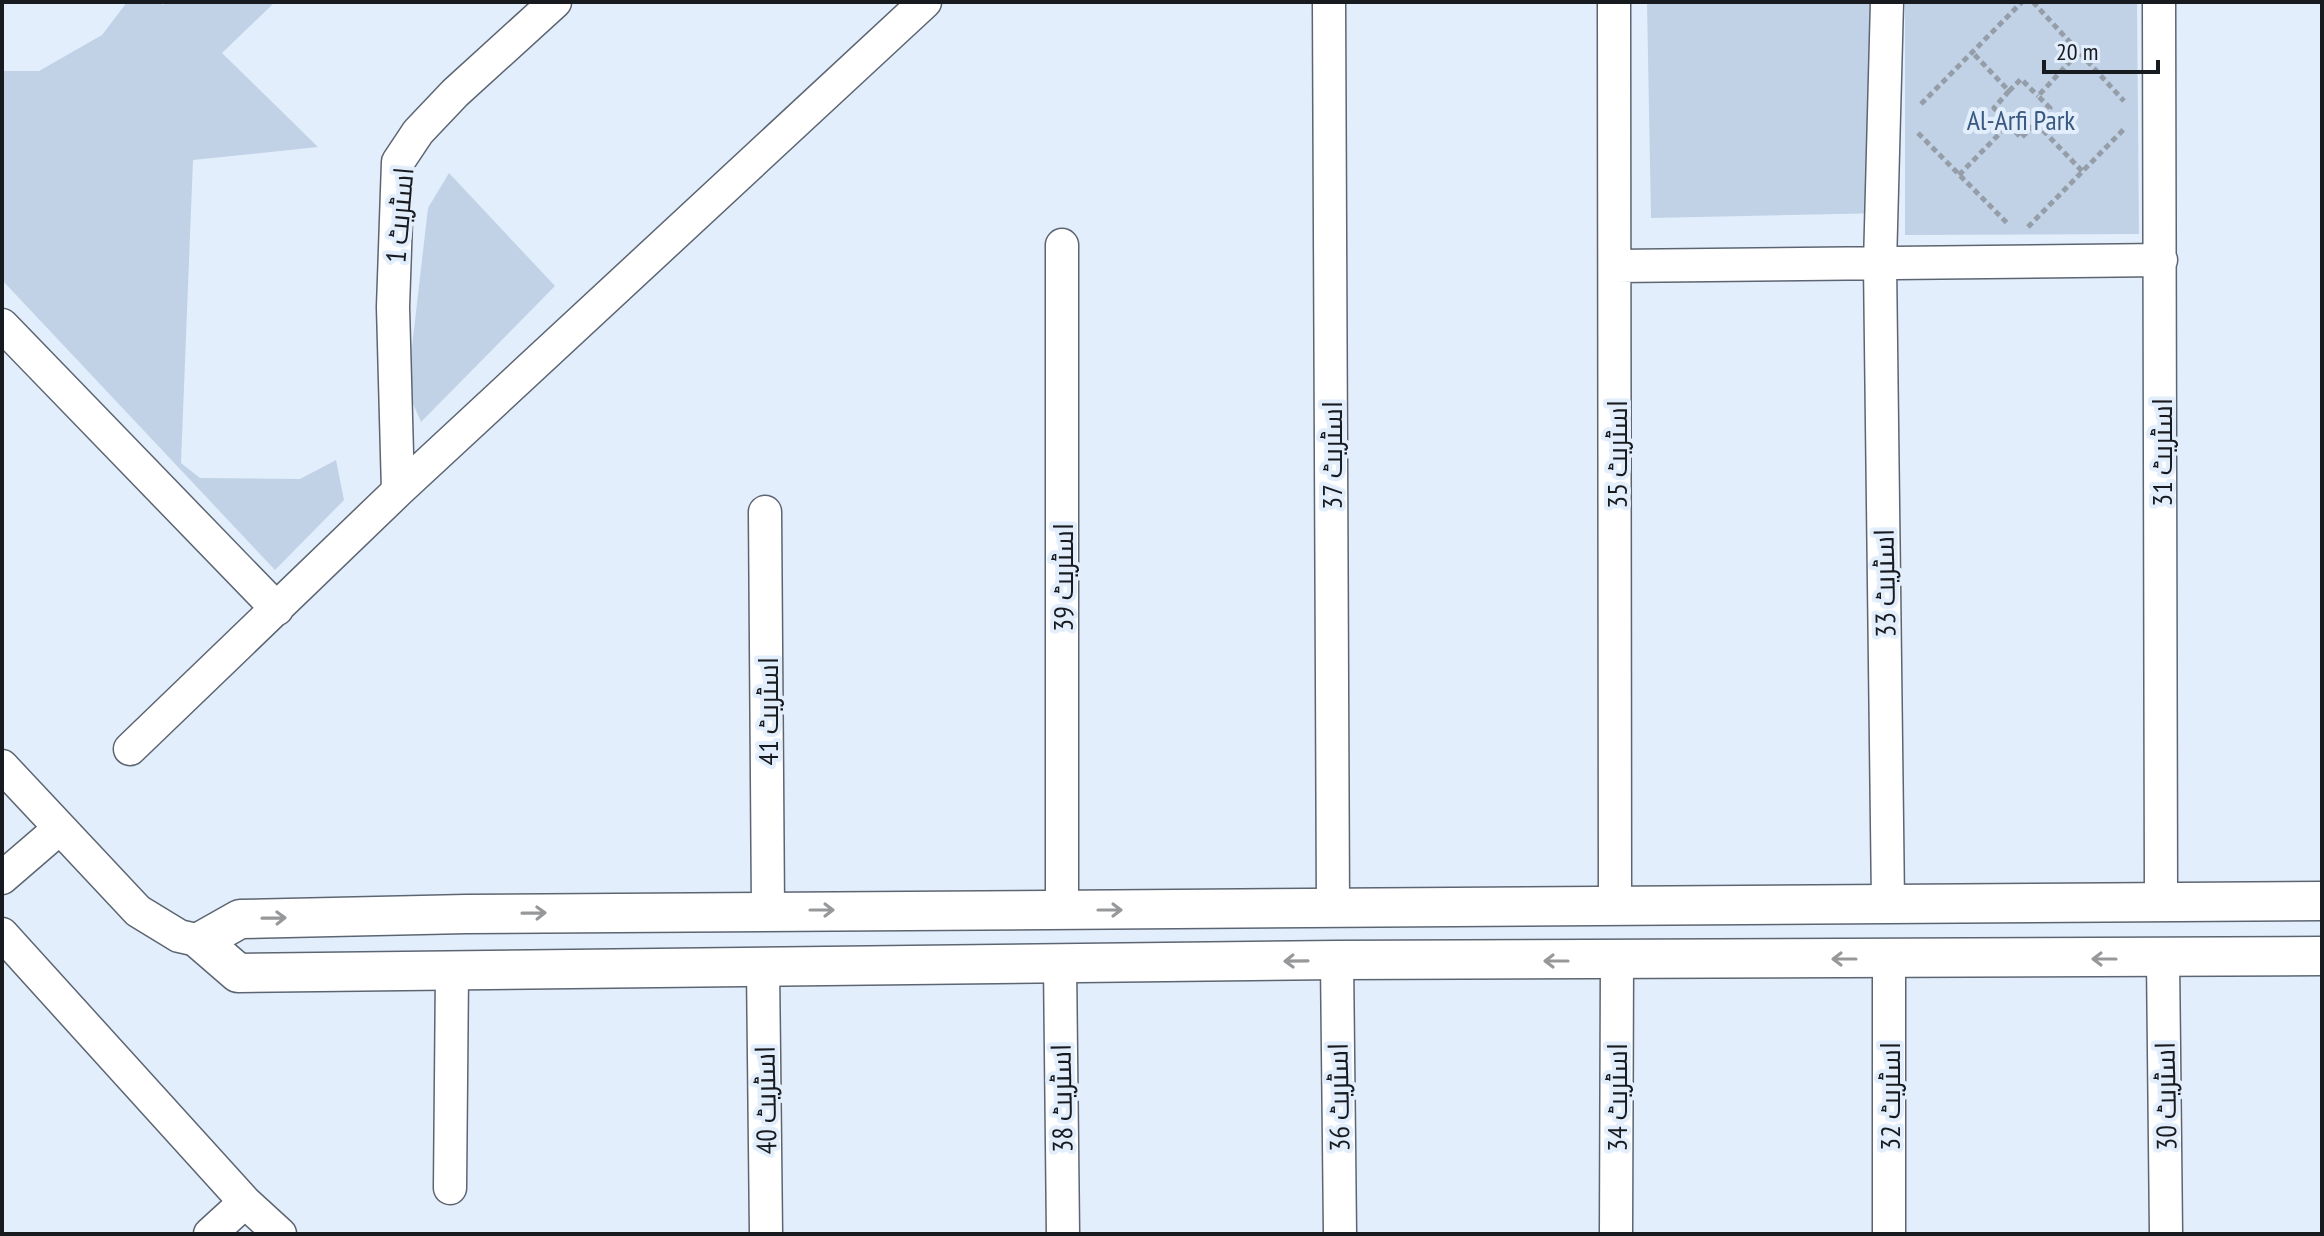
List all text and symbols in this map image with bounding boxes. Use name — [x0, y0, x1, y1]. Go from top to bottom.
scale bar — [2044, 24, 2158, 74]
text: 20 m — [2056, 36, 2098, 67]
park label: Al-Arfi Park — [1967, 101, 2075, 138]
street label: اسٹریٹ 1 — [376, 165, 422, 265]
street label: اسٹریٹ 31 — [2143, 398, 2180, 506]
street label: اسٹریٹ 35 — [1598, 400, 1635, 508]
street label: اسٹریٹ 37 — [1313, 401, 1350, 509]
street label: اسٹریٹ 39 — [1044, 523, 1081, 631]
street label: اسٹریٹ 33 — [1865, 528, 1903, 638]
street label: اسٹریٹ 41 — [749, 657, 786, 765]
one-way arrow — [808, 902, 835, 918]
one-way arrow — [1096, 902, 1123, 918]
one-way arrow — [520, 905, 547, 921]
one-way arrow — [260, 911, 287, 926]
one-way arrow — [1831, 951, 1858, 967]
one-way arrow — [2091, 951, 2118, 967]
one-way arrow — [1543, 953, 1570, 969]
one-way arrow — [1283, 954, 1310, 969]
street label: اسٹریٹ 30 — [2146, 1041, 2184, 1151]
street label: اسٹریٹ 36 — [1319, 1042, 1357, 1152]
street label: اسٹریٹ 32 — [1871, 1042, 1908, 1150]
street label: اسٹریٹ 38 — [1042, 1043, 1080, 1153]
street label: اسٹریٹ 34 — [1598, 1043, 1635, 1151]
street label: اسٹریٹ 40 — [746, 1045, 784, 1155]

